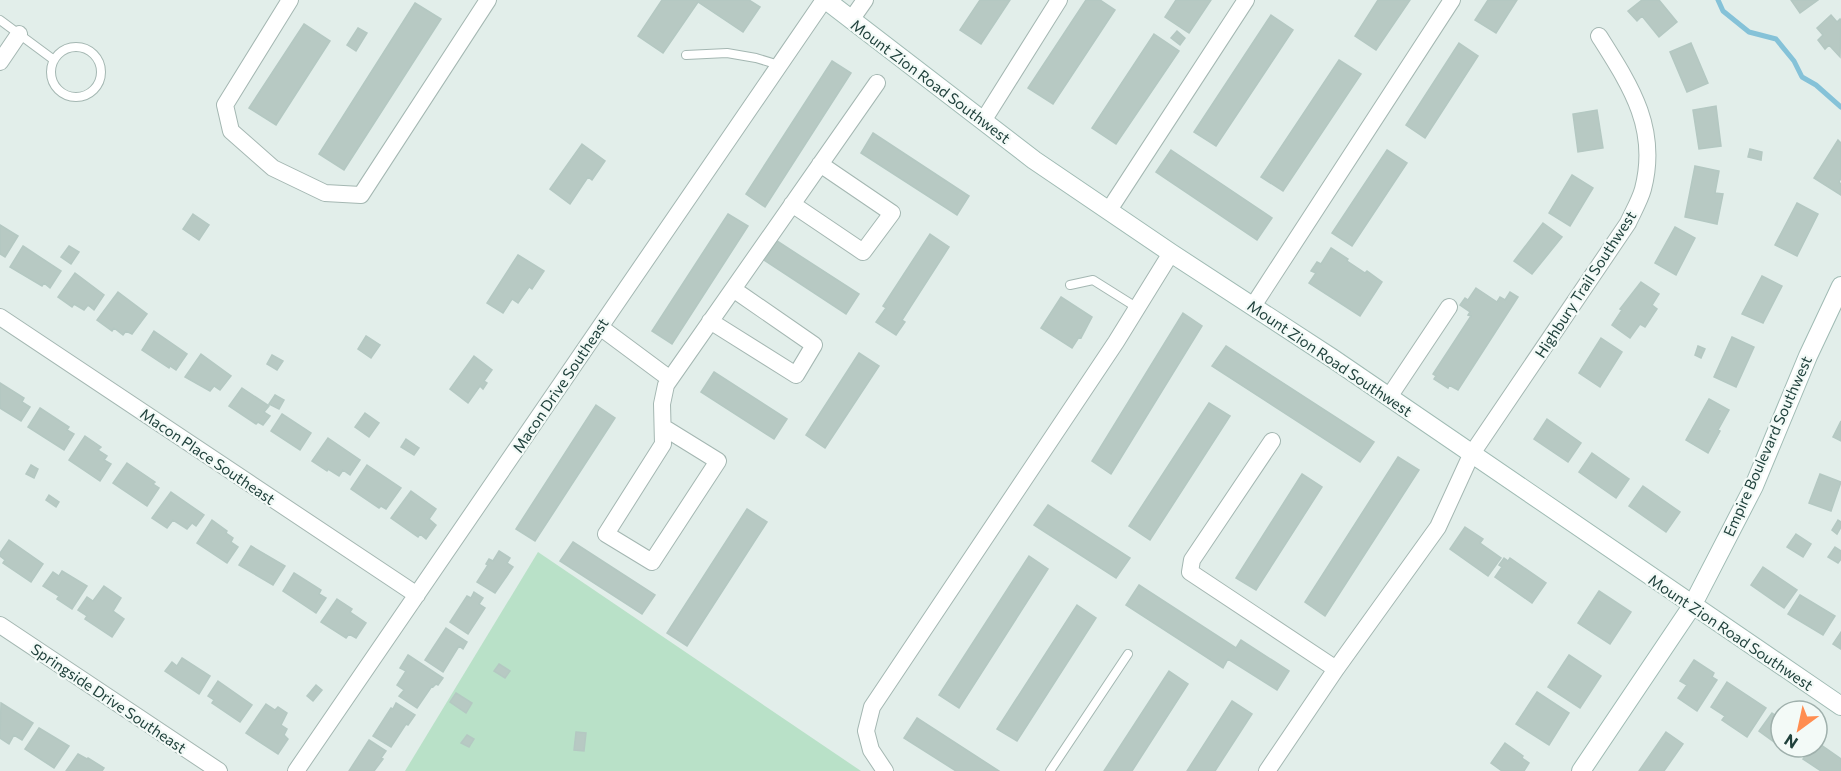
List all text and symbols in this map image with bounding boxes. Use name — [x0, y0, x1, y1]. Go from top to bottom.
street label: Mount Zion Road Southwest — [848, 15, 1014, 147]
street label: Highbury Trail Southwest — [1531, 207, 1639, 361]
street label: Mount Zion Road Southwest — [1244, 296, 1416, 420]
street label: Macon Drive Southeast — [508, 314, 612, 456]
street label: Empire Boulevard Southwest — [1719, 353, 1815, 539]
street label: Macon Place Southeast — [137, 404, 279, 508]
street label: Mount Zion Road Southwest — [1645, 570, 1817, 694]
street label: Springside Drive Southeast — [28, 639, 190, 757]
north arrow — [1769, 699, 1829, 759]
text: N — [1780, 731, 1801, 753]

